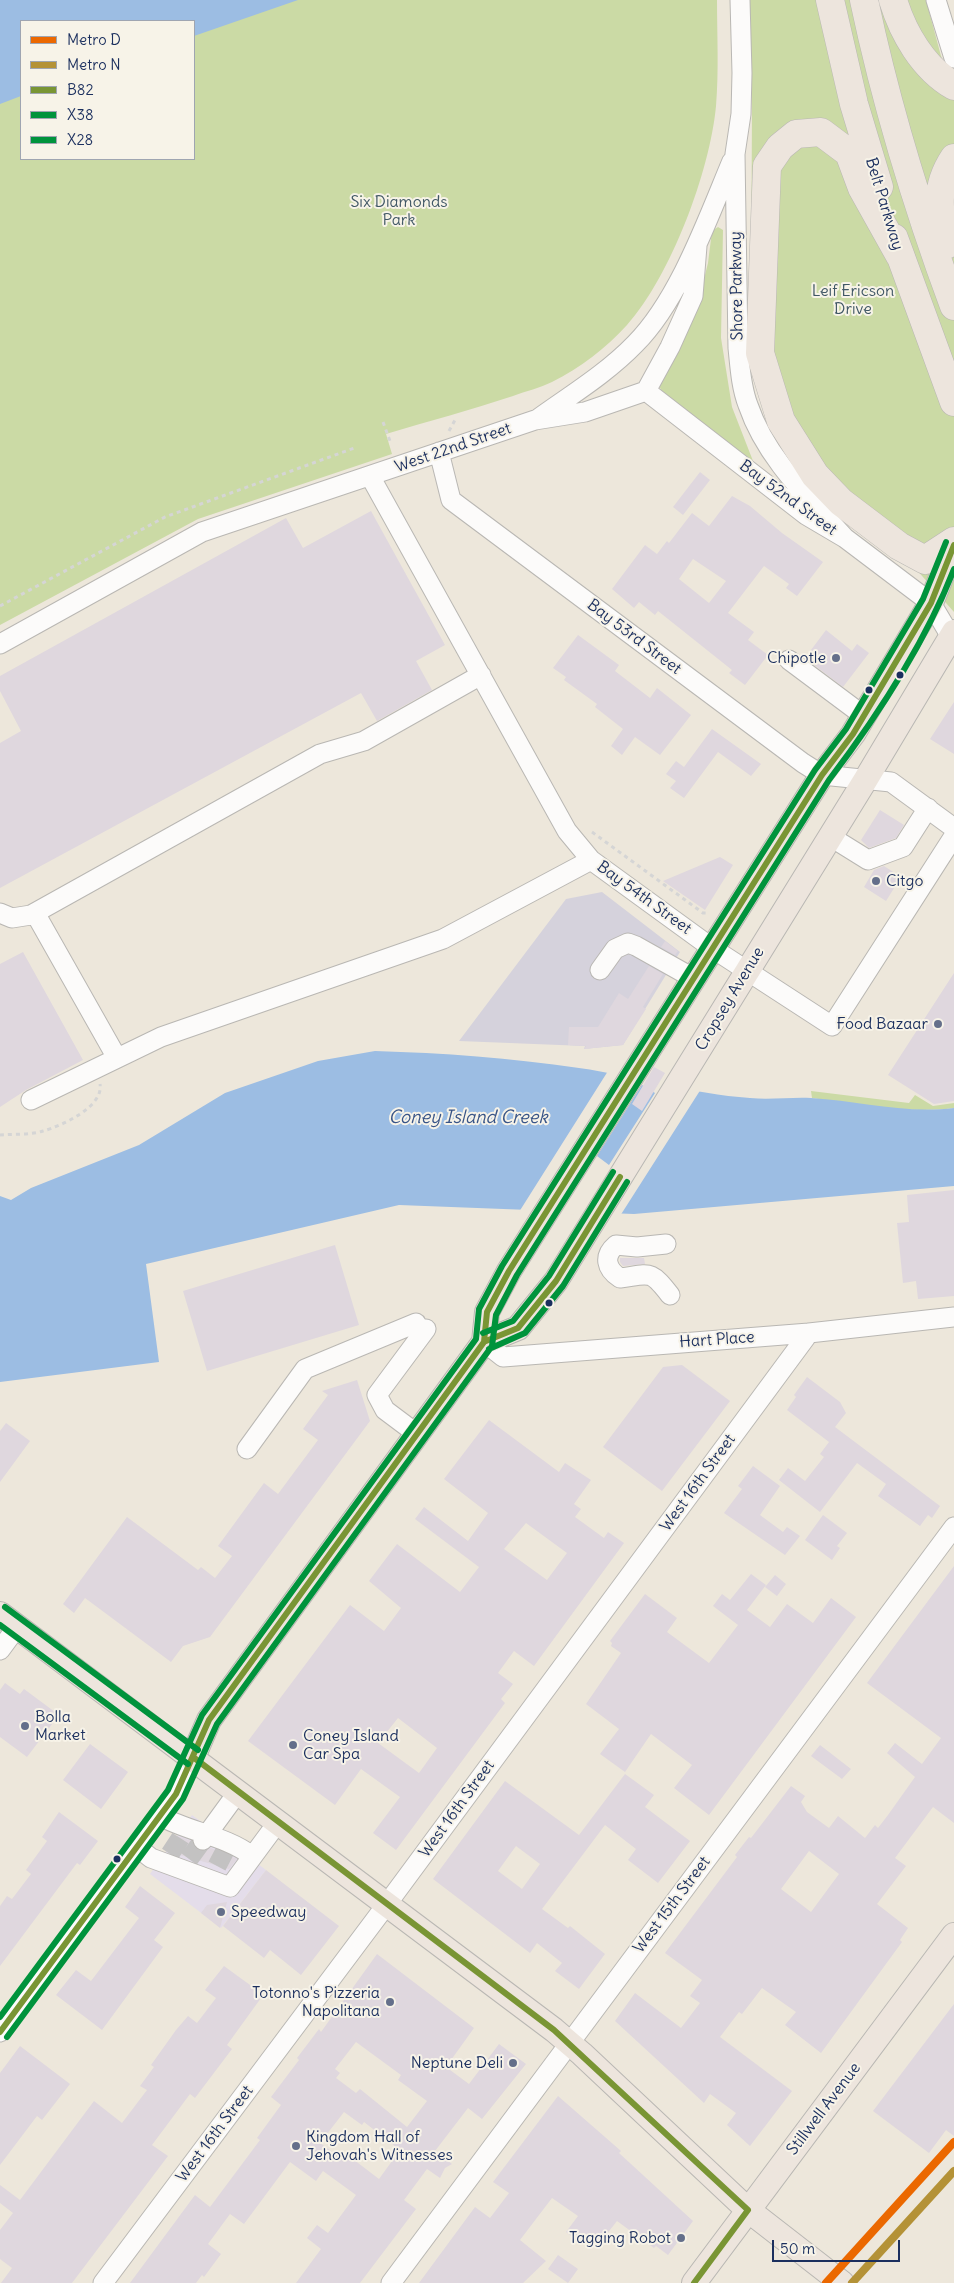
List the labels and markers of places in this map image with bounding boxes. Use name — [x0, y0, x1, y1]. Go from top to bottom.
place label: Chipotle — [767, 648, 826, 668]
marker: Chipotle — [830, 652, 842, 664]
unlabelled marker — [895, 670, 905, 680]
unlabelled marker — [864, 685, 874, 695]
place label: Citgo — [886, 871, 923, 891]
marker: Citgo — [870, 875, 882, 887]
place label: Food Bazaar — [837, 1014, 928, 1034]
marker: Food Bazaar — [932, 1018, 944, 1030]
unlabelled marker — [544, 1298, 554, 1308]
place label: Bolla Market — [35, 1707, 86, 1745]
marker: Bolla Market — [19, 1720, 31, 1732]
place label: Coney Island Car Spa — [303, 1726, 399, 1764]
marker: Coney Island Car Spa — [287, 1739, 299, 1751]
unlabelled marker — [112, 1854, 122, 1864]
place label: Speedway — [231, 1902, 306, 1922]
marker: Speedway — [215, 1906, 227, 1918]
place label: Totonno's Pizzeria Napolitana — [252, 1983, 380, 2021]
marker: Totonno's Pizzeria Napolitana — [384, 1996, 396, 2008]
place label: Neptune Deli — [411, 2053, 503, 2073]
marker: Neptune Deli — [507, 2057, 519, 2069]
place label: Kingdom Hall of Jehovah's Witnesses — [306, 2127, 453, 2165]
marker: Kingdom Hall of Jehovah's Witnesses — [290, 2140, 302, 2152]
place label: Tagging Robot — [569, 2228, 671, 2248]
marker: Tagging Robot — [675, 2232, 687, 2244]

